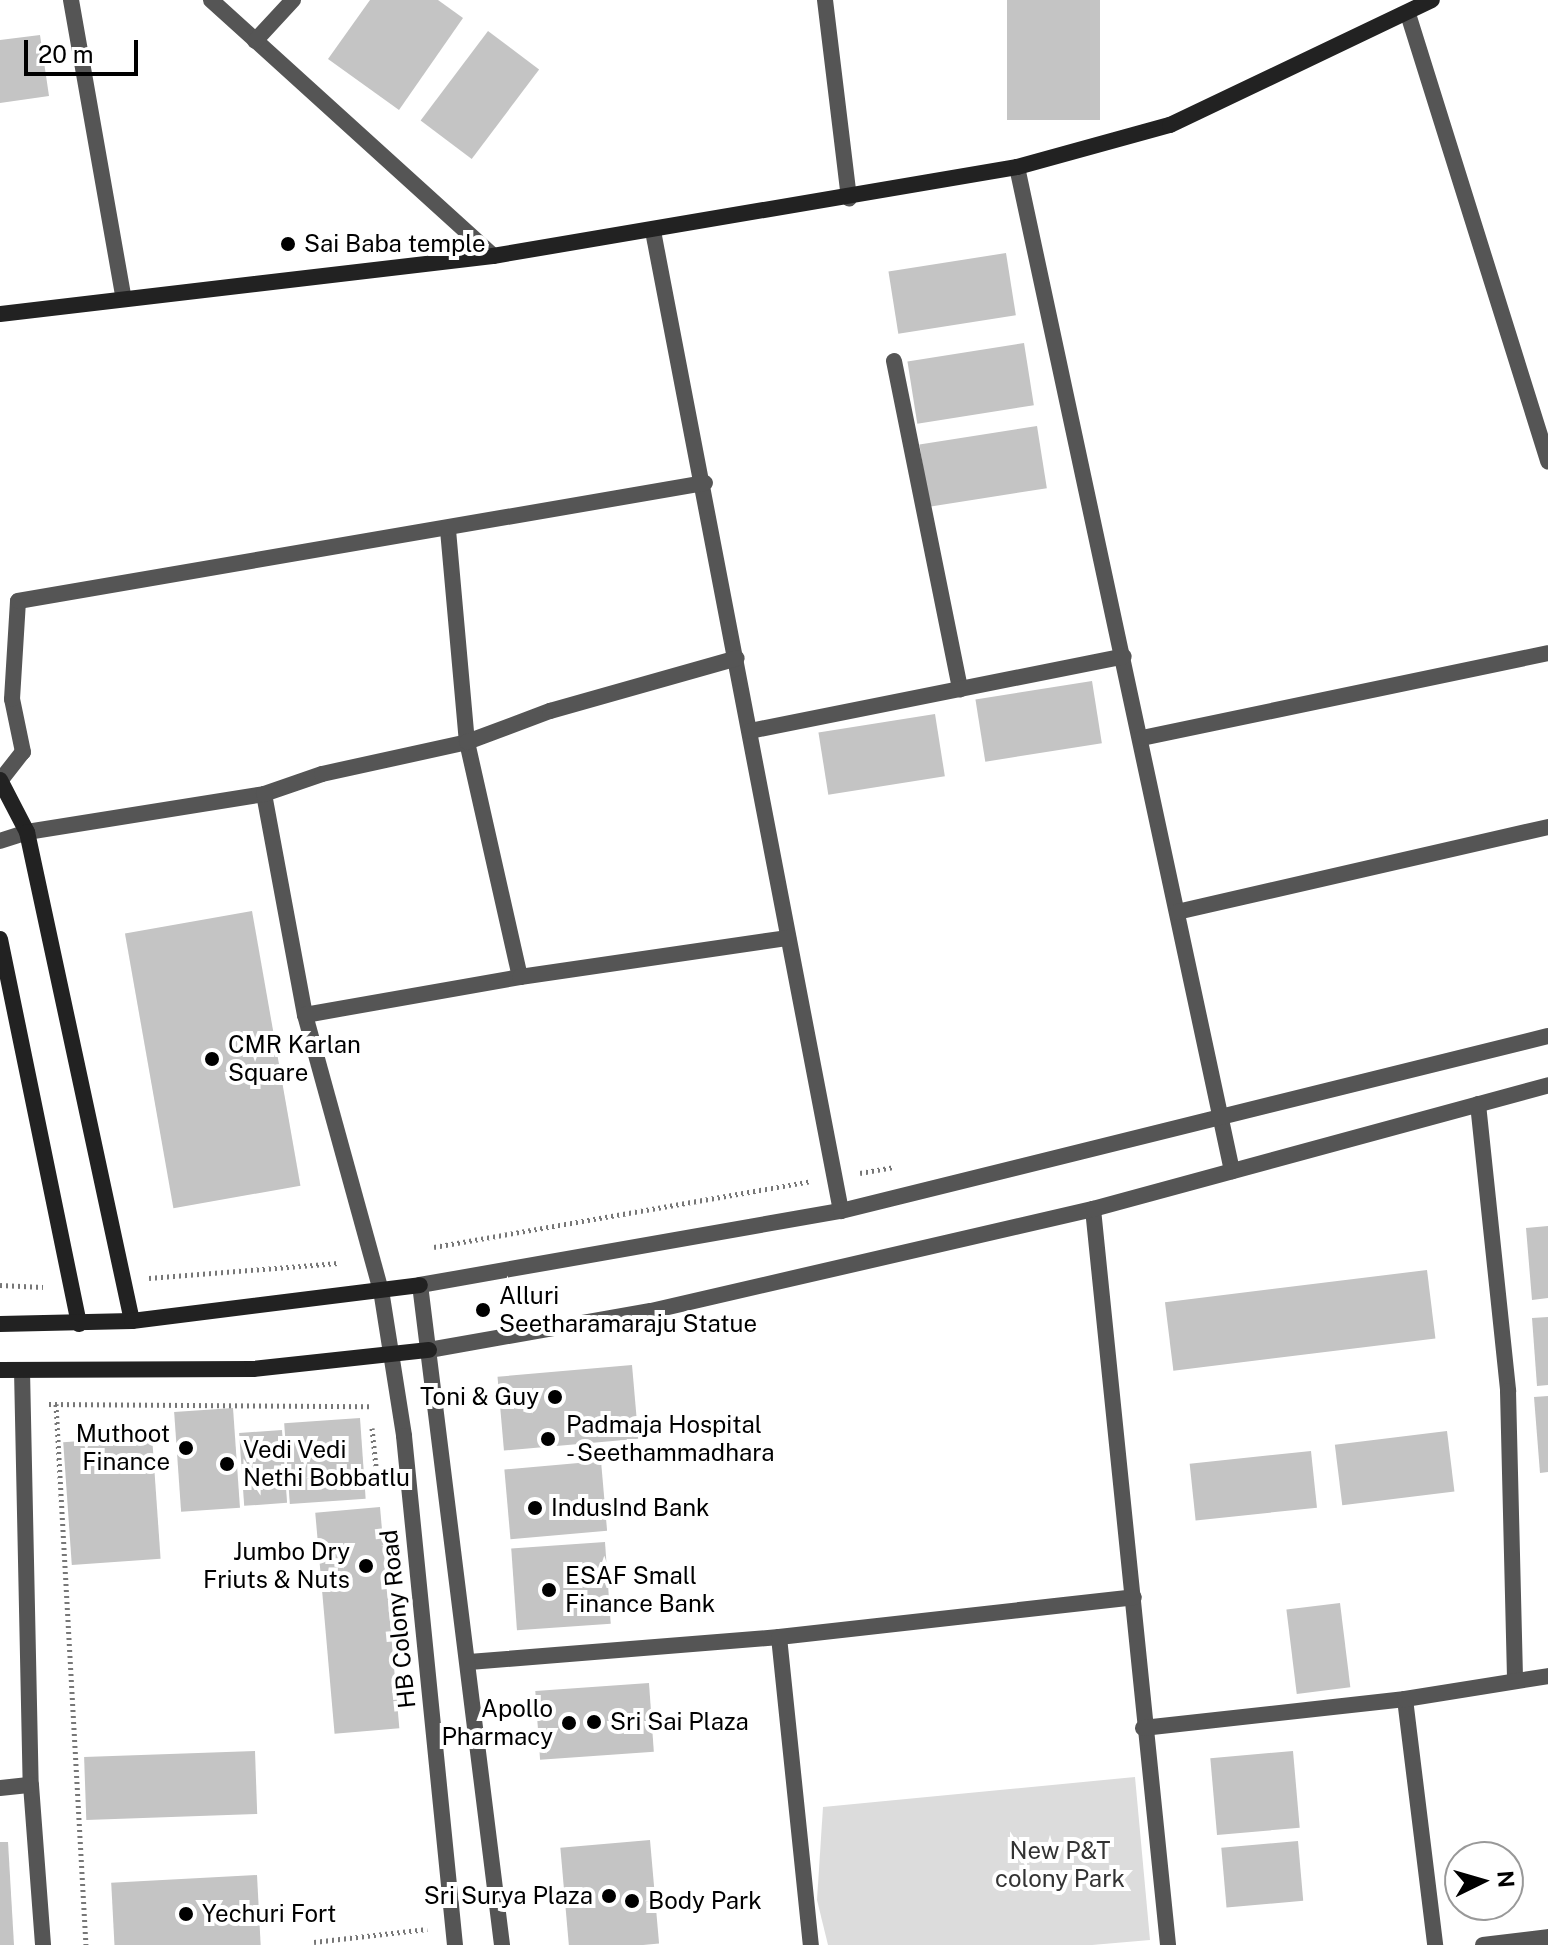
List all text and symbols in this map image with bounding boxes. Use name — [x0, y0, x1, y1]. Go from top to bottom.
scale bar — [28, 24, 142, 74]
text: 20 m — [38, 40, 94, 68]
place label: Sai Baba temple — [304, 230, 486, 258]
marker: Sai Baba temple — [279, 235, 297, 253]
place label: CMR Karlan Square — [228, 1031, 361, 1087]
marker: CMR Karlan Square — [203, 1050, 221, 1068]
place label: Alluri Seetharamaraju Statue — [499, 1282, 757, 1338]
marker: Alluri Seetharamaraju Statue — [474, 1301, 492, 1319]
place label: Toni & Guy — [420, 1383, 539, 1411]
marker: Toni & Guy — [546, 1388, 564, 1406]
place label: Padmaja Hospital - Seethammadhara — [566, 1411, 779, 1467]
place label: Muthoot Finance — [76, 1420, 170, 1476]
marker: Padmaja Hospital - Seethammadhara — [537, 1428, 559, 1450]
place label: Vedi Vedi Nethi Bobbatlu — [243, 1436, 410, 1492]
marker: Muthoot Finance — [177, 1439, 195, 1457]
marker: Vedi Vedi Nethi Bobbatlu — [218, 1455, 236, 1473]
place label: IndusInd Bank — [551, 1494, 710, 1522]
marker: IndusInd Bank — [526, 1499, 544, 1517]
street label: HB Colony Road — [374, 1528, 422, 1710]
place label: Jumbo Dry Friuts & Nuts — [203, 1538, 350, 1594]
marker: Jumbo Dry Friuts & Nuts — [357, 1557, 375, 1575]
place label: ESAF Small Finance Bank — [565, 1562, 715, 1618]
marker: ESAF Small Finance Bank — [540, 1581, 558, 1599]
place label: Apollo Pharmacy — [442, 1695, 553, 1751]
place label: Sri Sai Plaza — [610, 1708, 749, 1736]
marker: Sri Sai Plaza — [585, 1713, 603, 1731]
marker: Apollo Pharmacy — [560, 1714, 578, 1732]
park label: New P&T colony Park — [995, 1837, 1125, 1893]
north arrow — [1444, 1841, 1524, 1921]
text: N — [1492, 1869, 1520, 1889]
place label: Sri Surya Plaza — [424, 1882, 593, 1910]
marker: Sri Surya Plaza — [600, 1887, 618, 1905]
place label: Body Park — [648, 1887, 762, 1915]
marker: Body Park — [623, 1892, 641, 1910]
place label: Yechuri Fort — [202, 1900, 336, 1928]
marker: Yechuri Fort — [177, 1905, 195, 1923]

